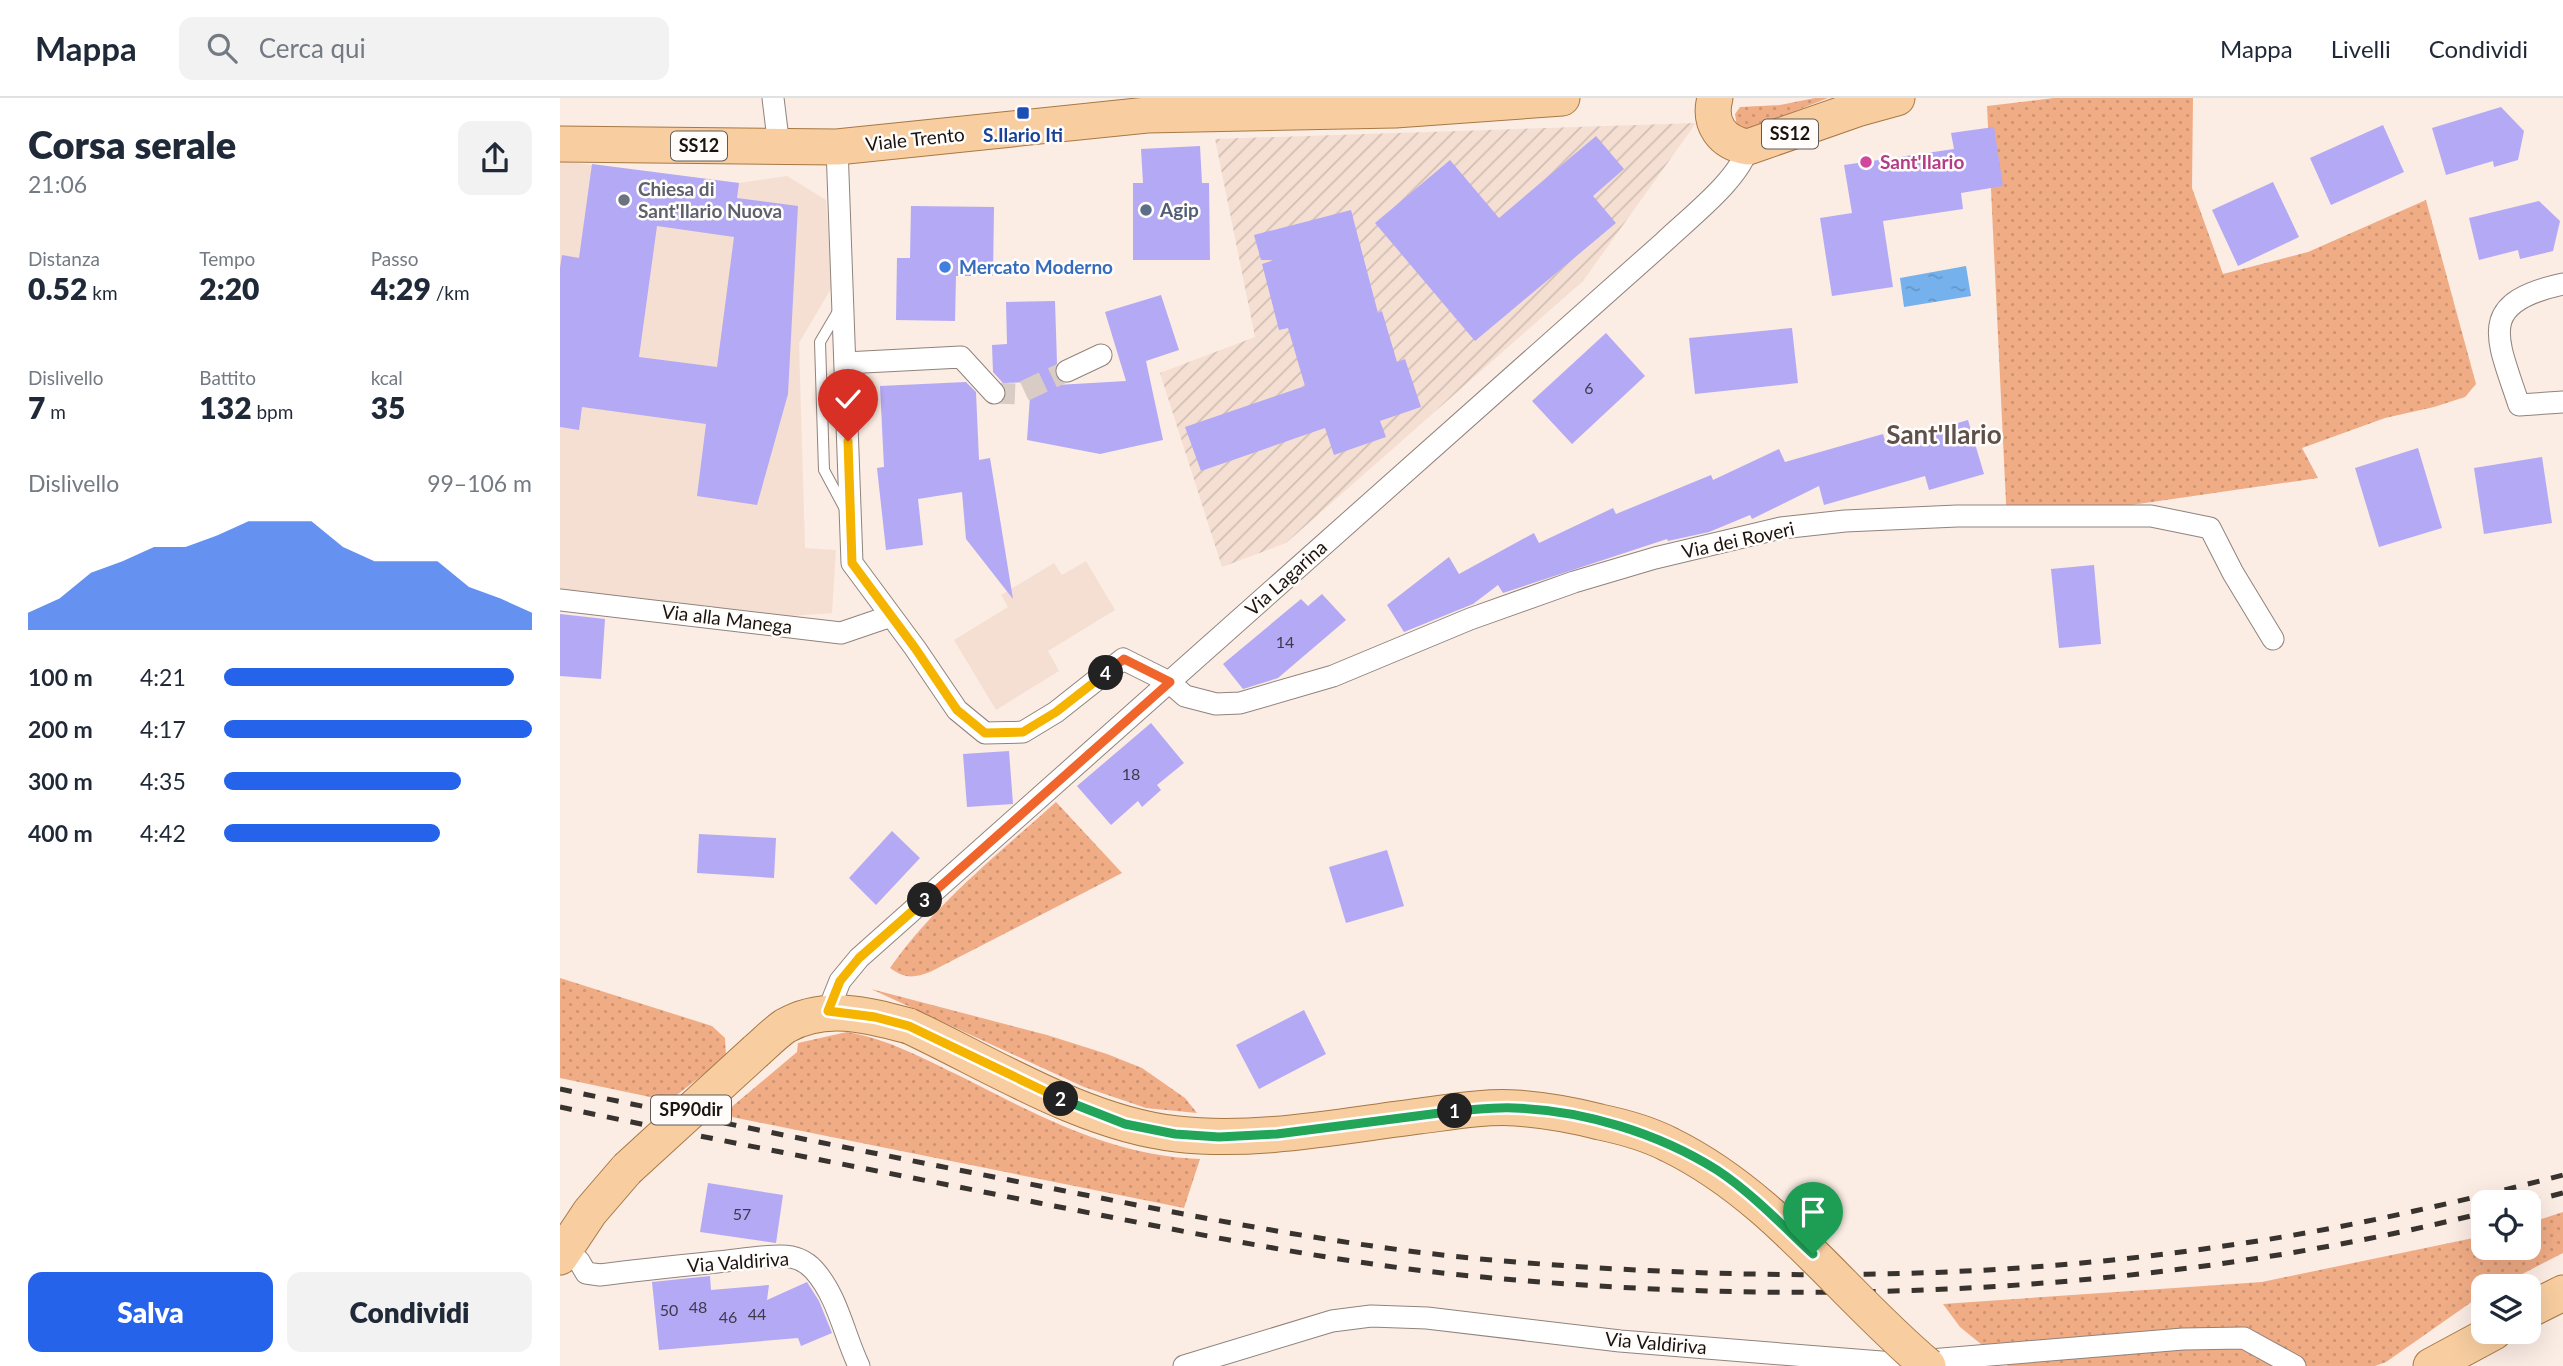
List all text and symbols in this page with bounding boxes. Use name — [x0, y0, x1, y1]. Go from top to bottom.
search box — [179, 17, 669, 80]
text: Mappa — [35, 28, 137, 68]
icon: search — [203, 29, 241, 67]
text: Cerca qui — [259, 32, 366, 64]
text: Mappa — [2220, 34, 2293, 63]
text: Livelli — [2331, 34, 2391, 63]
text: Condividi — [2429, 34, 2528, 63]
marker: S.Ilario Iti — [1015, 105, 1031, 121]
road number: SS12 — [1762, 120, 1818, 149]
text: Corsa serale — [28, 121, 236, 167]
button: share — [458, 121, 532, 195]
street label: Viale Trento — [864, 122, 966, 155]
place label: S.Ilario Iti — [983, 123, 1063, 146]
road number: SS12 — [671, 131, 727, 160]
place label: Sant'Ilario — [1880, 150, 1964, 173]
marker: Sant'Ilario — [1858, 154, 1874, 170]
text: 21:06 — [28, 170, 87, 198]
place label: Chiesa di Sant'Ilario Nuova — [638, 177, 782, 222]
marker: Chiesa di Sant'Ilario Nuova — [616, 192, 632, 208]
place label: Agip — [1159, 198, 1199, 221]
marker: Agip — [1138, 202, 1154, 218]
text: Distanza — [28, 247, 100, 270]
text: Tempo — [199, 247, 255, 270]
text: Passo — [371, 247, 418, 270]
place label: Mercato Moderno — [959, 255, 1113, 278]
marker: Mercato Moderno — [937, 259, 953, 275]
text: 0.52 — [28, 270, 87, 306]
text: 2:20 — [199, 270, 259, 306]
text: 4:29 — [371, 270, 431, 306]
text: km — [87, 281, 118, 304]
text: /km — [431, 281, 470, 304]
text: Dislivello — [28, 366, 103, 389]
text: Battito — [199, 366, 256, 389]
text: kcal — [371, 366, 403, 389]
pin — [818, 369, 878, 441]
house number: 6 — [1584, 378, 1594, 397]
icon: check — [829, 380, 867, 418]
text: 7 — [28, 389, 45, 425]
text: 132 — [199, 389, 252, 425]
text: 35 — [371, 389, 405, 425]
text: m — [45, 400, 66, 423]
text: bpm — [252, 400, 293, 423]
district label: Sant'Ilario — [1886, 418, 2002, 450]
text: Dislivello — [28, 469, 119, 497]
text: 99–106 m — [427, 469, 532, 497]
street label: Via dei Roveri — [1679, 516, 1796, 563]
street label: Via Lagarina — [1240, 535, 1331, 620]
street label: Via alla Manega — [661, 599, 794, 638]
house number: 14 — [1276, 632, 1294, 651]
pin: 4 — [1088, 656, 1124, 690]
text: 4 — [1100, 661, 1111, 684]
text: 100 m — [28, 663, 93, 691]
text: 4:21 — [140, 663, 186, 691]
text: 200 m — [28, 715, 93, 743]
text: 4:17 — [140, 715, 186, 743]
house number: 18 — [1122, 764, 1140, 783]
text: 300 m — [28, 767, 93, 795]
text: 4:35 — [140, 767, 186, 795]
text: 400 m — [28, 819, 93, 847]
text: 4:42 — [140, 819, 186, 847]
pin: 3 — [908, 882, 942, 918]
text: 3 — [919, 888, 930, 911]
pin: 2 — [1044, 1082, 1078, 1116]
text: 2 — [1055, 1087, 1066, 1110]
pin: 1 — [1438, 1094, 1472, 1128]
road number: SP90dir — [651, 1096, 731, 1125]
text: 1 — [1449, 1099, 1460, 1122]
pin — [1783, 1182, 1843, 1254]
map controls — [2471, 1190, 2541, 1344]
button: locate — [2471, 1190, 2541, 1260]
icon: arrive — [1794, 1193, 1832, 1231]
house number: 57 — [733, 1204, 751, 1223]
street label: Via Valdiriva — [686, 1246, 790, 1277]
button: Salva — [28, 1272, 273, 1352]
button: Condividi — [287, 1272, 532, 1352]
button: layers — [2471, 1274, 2541, 1344]
house number: 48 — [689, 1297, 707, 1316]
house number: 50 — [660, 1300, 678, 1319]
house number: 44 — [748, 1304, 766, 1323]
house number: 46 — [719, 1307, 737, 1326]
street label: Via Valdiriva — [1604, 1327, 1708, 1358]

